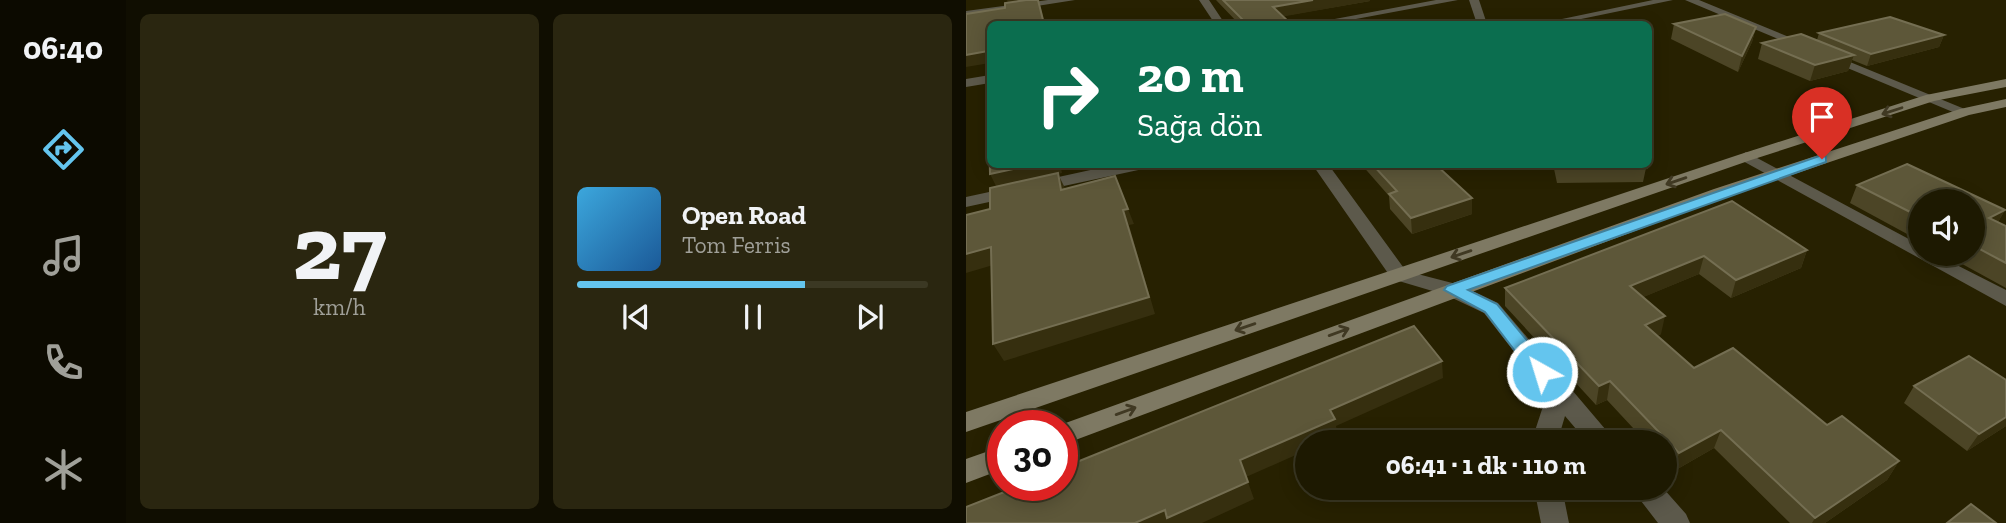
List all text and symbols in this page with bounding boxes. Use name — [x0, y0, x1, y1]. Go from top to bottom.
text: 06:40 — [23, 29, 103, 67]
text: 20 m — [1137, 46, 1244, 105]
icon: right — [1022, 49, 1113, 140]
pin — [1792, 87, 1852, 159]
icon: arrive — [1803, 98, 1841, 136]
one-way arrow — [1882, 105, 1904, 118]
text: Sağa dön — [1137, 106, 1262, 144]
icon: directions — [39, 125, 88, 174]
one-way arrow — [1665, 175, 1687, 188]
map controls — [1908, 189, 1985, 266]
button: sound — [1908, 189, 1985, 266]
text: 27 — [293, 193, 386, 302]
text: Open Road — [682, 199, 806, 231]
icon: music — [39, 231, 88, 280]
text: Tom Ferris — [682, 231, 791, 259]
one-way arrow — [1450, 249, 1472, 261]
text: km/h — [313, 293, 366, 321]
icon: previous — [617, 298, 655, 336]
icon: pause — [734, 298, 772, 336]
icon: next — [851, 298, 889, 336]
one-way arrow — [1235, 322, 1257, 334]
one-way arrow — [1328, 325, 1350, 337]
position arrow — [1505, 335, 1579, 409]
icon: phone — [39, 338, 88, 387]
one-way arrow — [1115, 404, 1137, 417]
speed limit sign: 30 — [987, 410, 1078, 501]
icon: climate — [39, 445, 88, 494]
text: 06:41 · 1 dk · 110 m — [1386, 449, 1586, 481]

